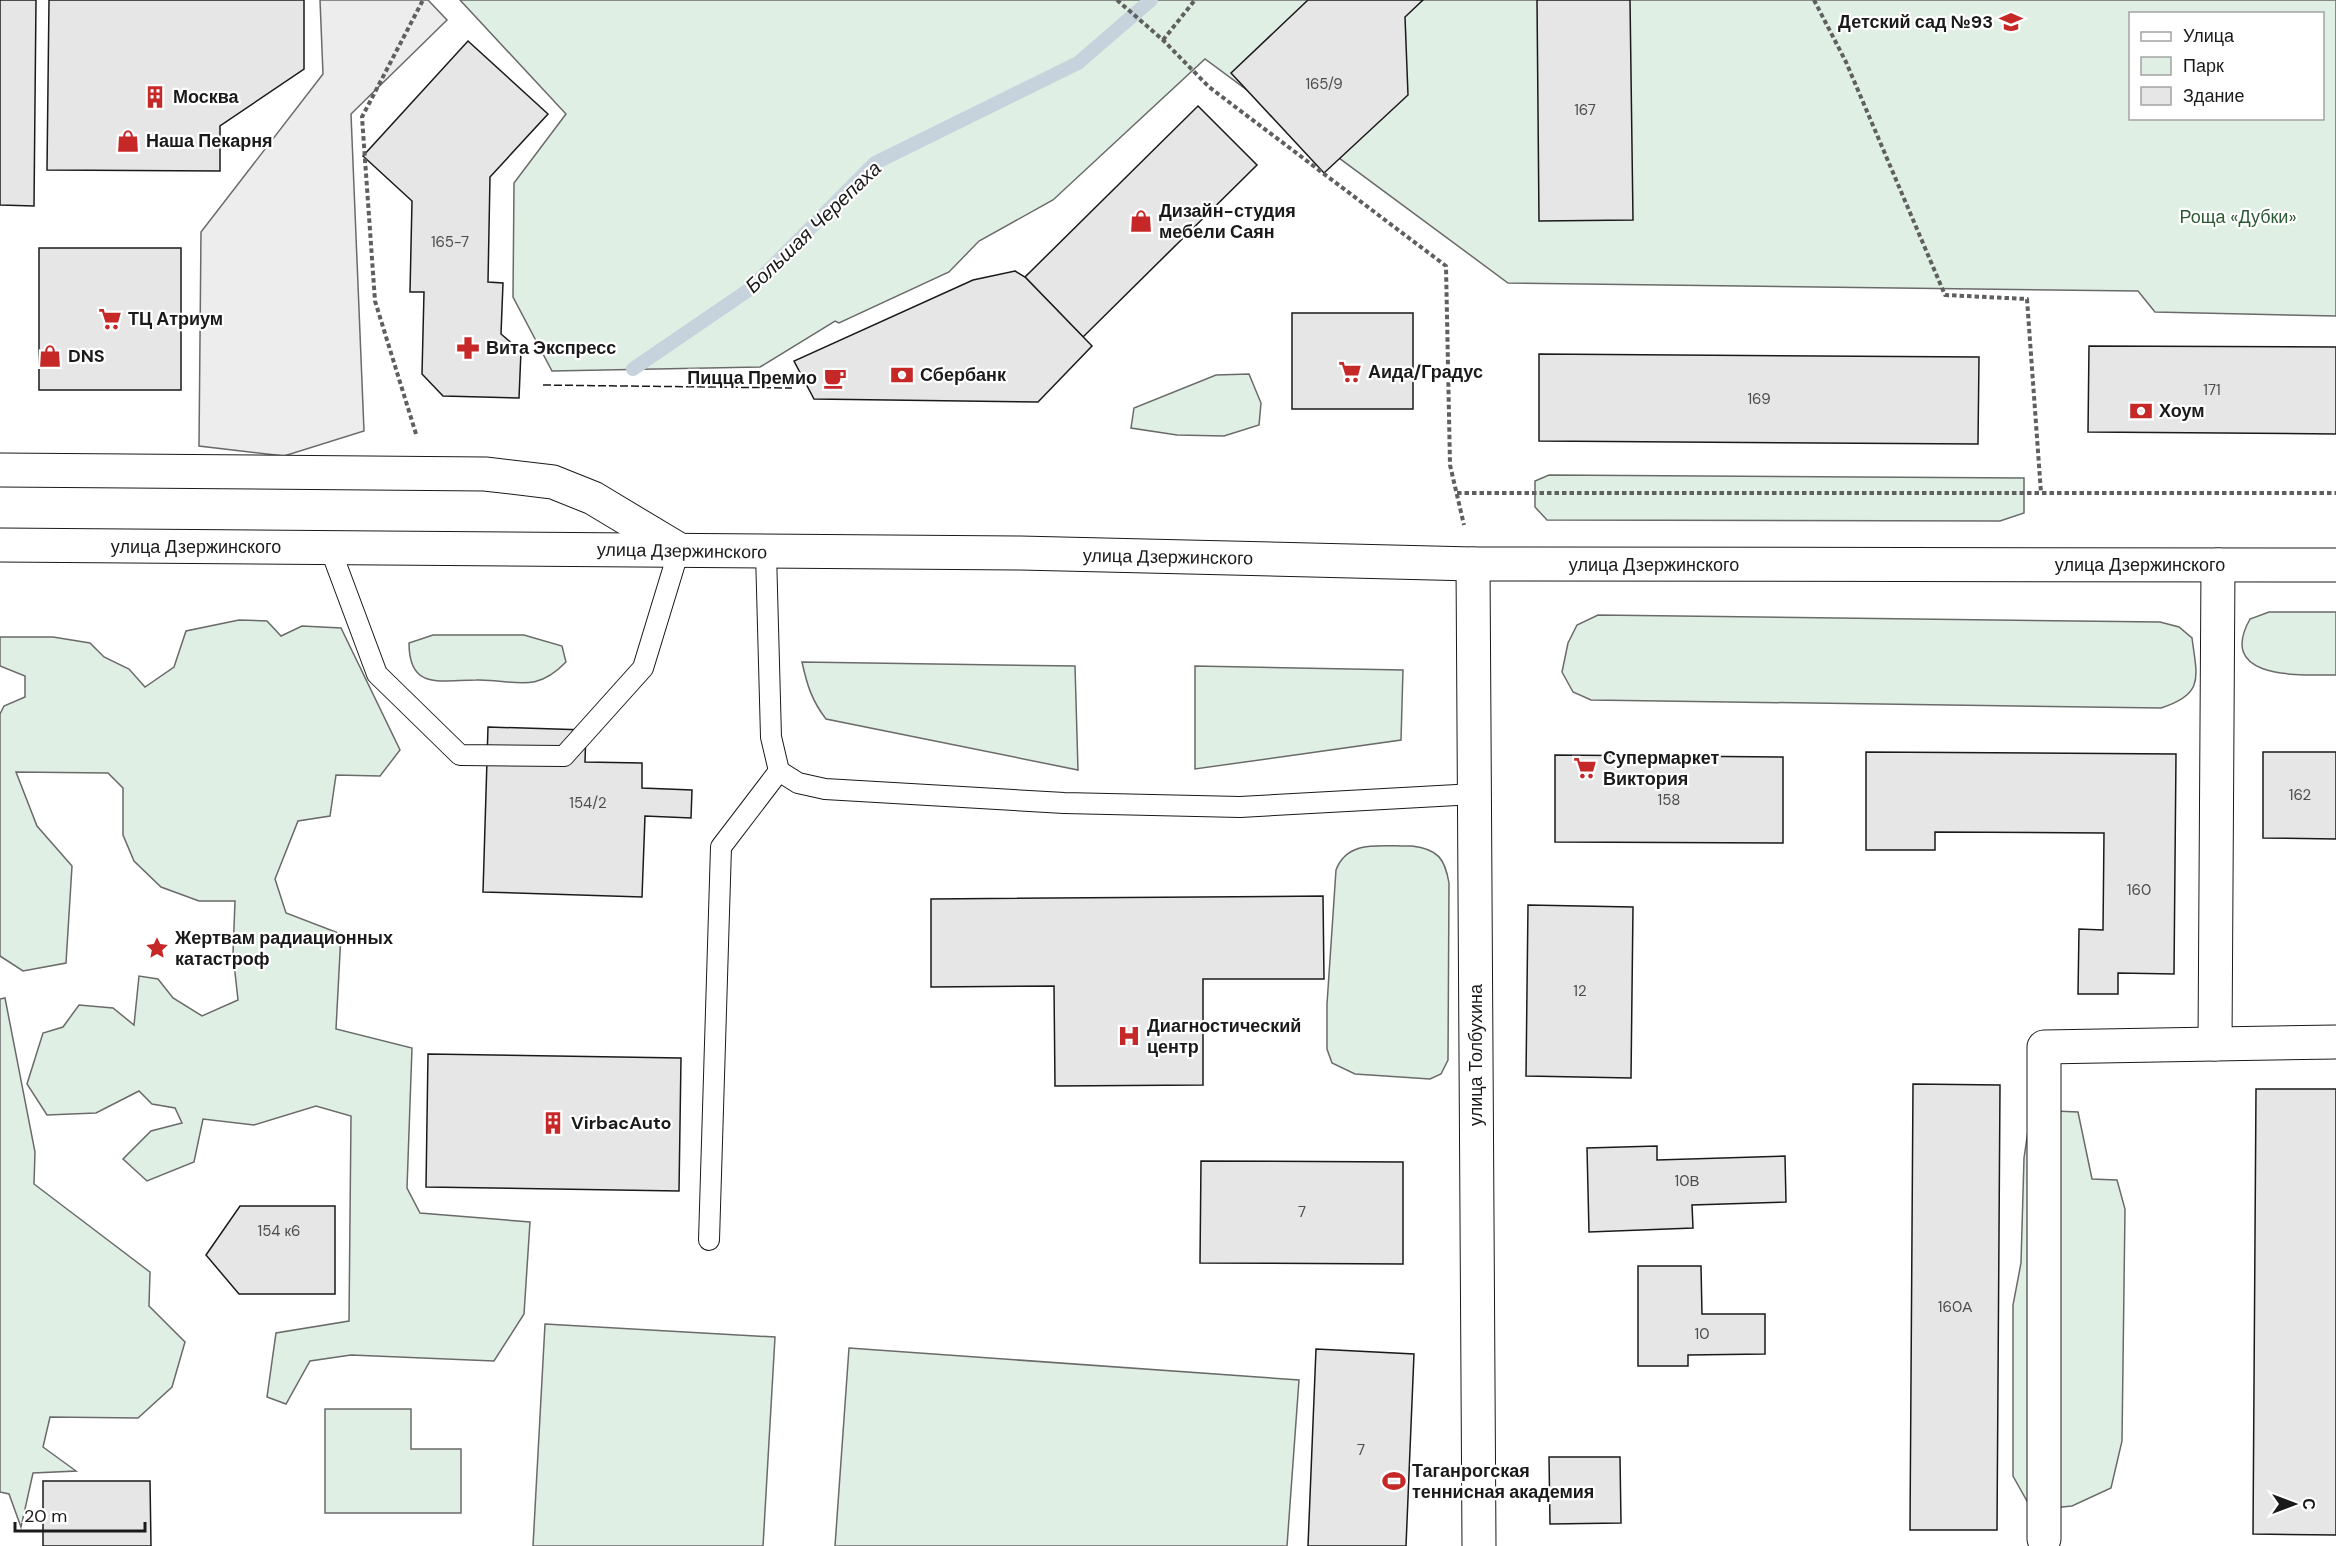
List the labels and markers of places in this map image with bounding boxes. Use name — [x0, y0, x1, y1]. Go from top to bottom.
school or university icon: Детский сад №93 — [1998, 9, 2024, 35]
place label: Детский сад №93 — [1838, 10, 1993, 34]
building icon: Москва — [142, 84, 168, 110]
place label: Москва — [173, 85, 240, 109]
shop icon: Наша Пекарня — [115, 128, 141, 154]
place label: Наша Пекарня — [146, 129, 273, 153]
place label: Дизайн-студия мебели Саян — [1159, 199, 1296, 244]
shop icon: Дизайн-студия мебели Саян — [1128, 208, 1154, 234]
supermarket icon: ТЦ Атриум — [97, 306, 123, 332]
place label: ТЦ Атриум — [128, 307, 223, 331]
pharmacy icon: Вита Экспресс — [455, 335, 481, 361]
place label: Вита Экспресс — [486, 336, 616, 360]
shop icon: DNS — [37, 343, 63, 369]
place label: DNS — [68, 344, 105, 368]
supermarket icon: Аида/Градус — [1337, 359, 1363, 385]
place label: Аида/Градус — [1368, 360, 1483, 384]
bank icon: Сбербанк — [889, 362, 915, 388]
place label: Сбербанк — [920, 363, 1007, 387]
cafe icon: Пицца Премио — [822, 365, 848, 391]
place label: Пицца Премио — [687, 366, 817, 390]
bank icon: Хоум — [2128, 398, 2154, 424]
place label: Хоум — [2159, 399, 2205, 423]
place label: Супермаркет Виктория — [1603, 746, 1720, 791]
supermarket icon: Супермаркет Виктория — [1572, 755, 1598, 781]
place label: Жертвам радиационных катастроф — [174, 926, 393, 971]
place icon: Жертвам радиационных катастроф — [144, 935, 170, 961]
place label: Диагностический центр — [1147, 1014, 1301, 1059]
hospital icon: Диагностический центр — [1116, 1023, 1142, 1049]
building icon: VirbacAuto — [540, 1110, 566, 1136]
place label: VirbacAuto — [571, 1111, 672, 1135]
place label: Таганрогская теннисная академия — [1412, 1459, 1594, 1504]
sports icon: Таганрогская теннисная академия — [1381, 1468, 1407, 1494]

